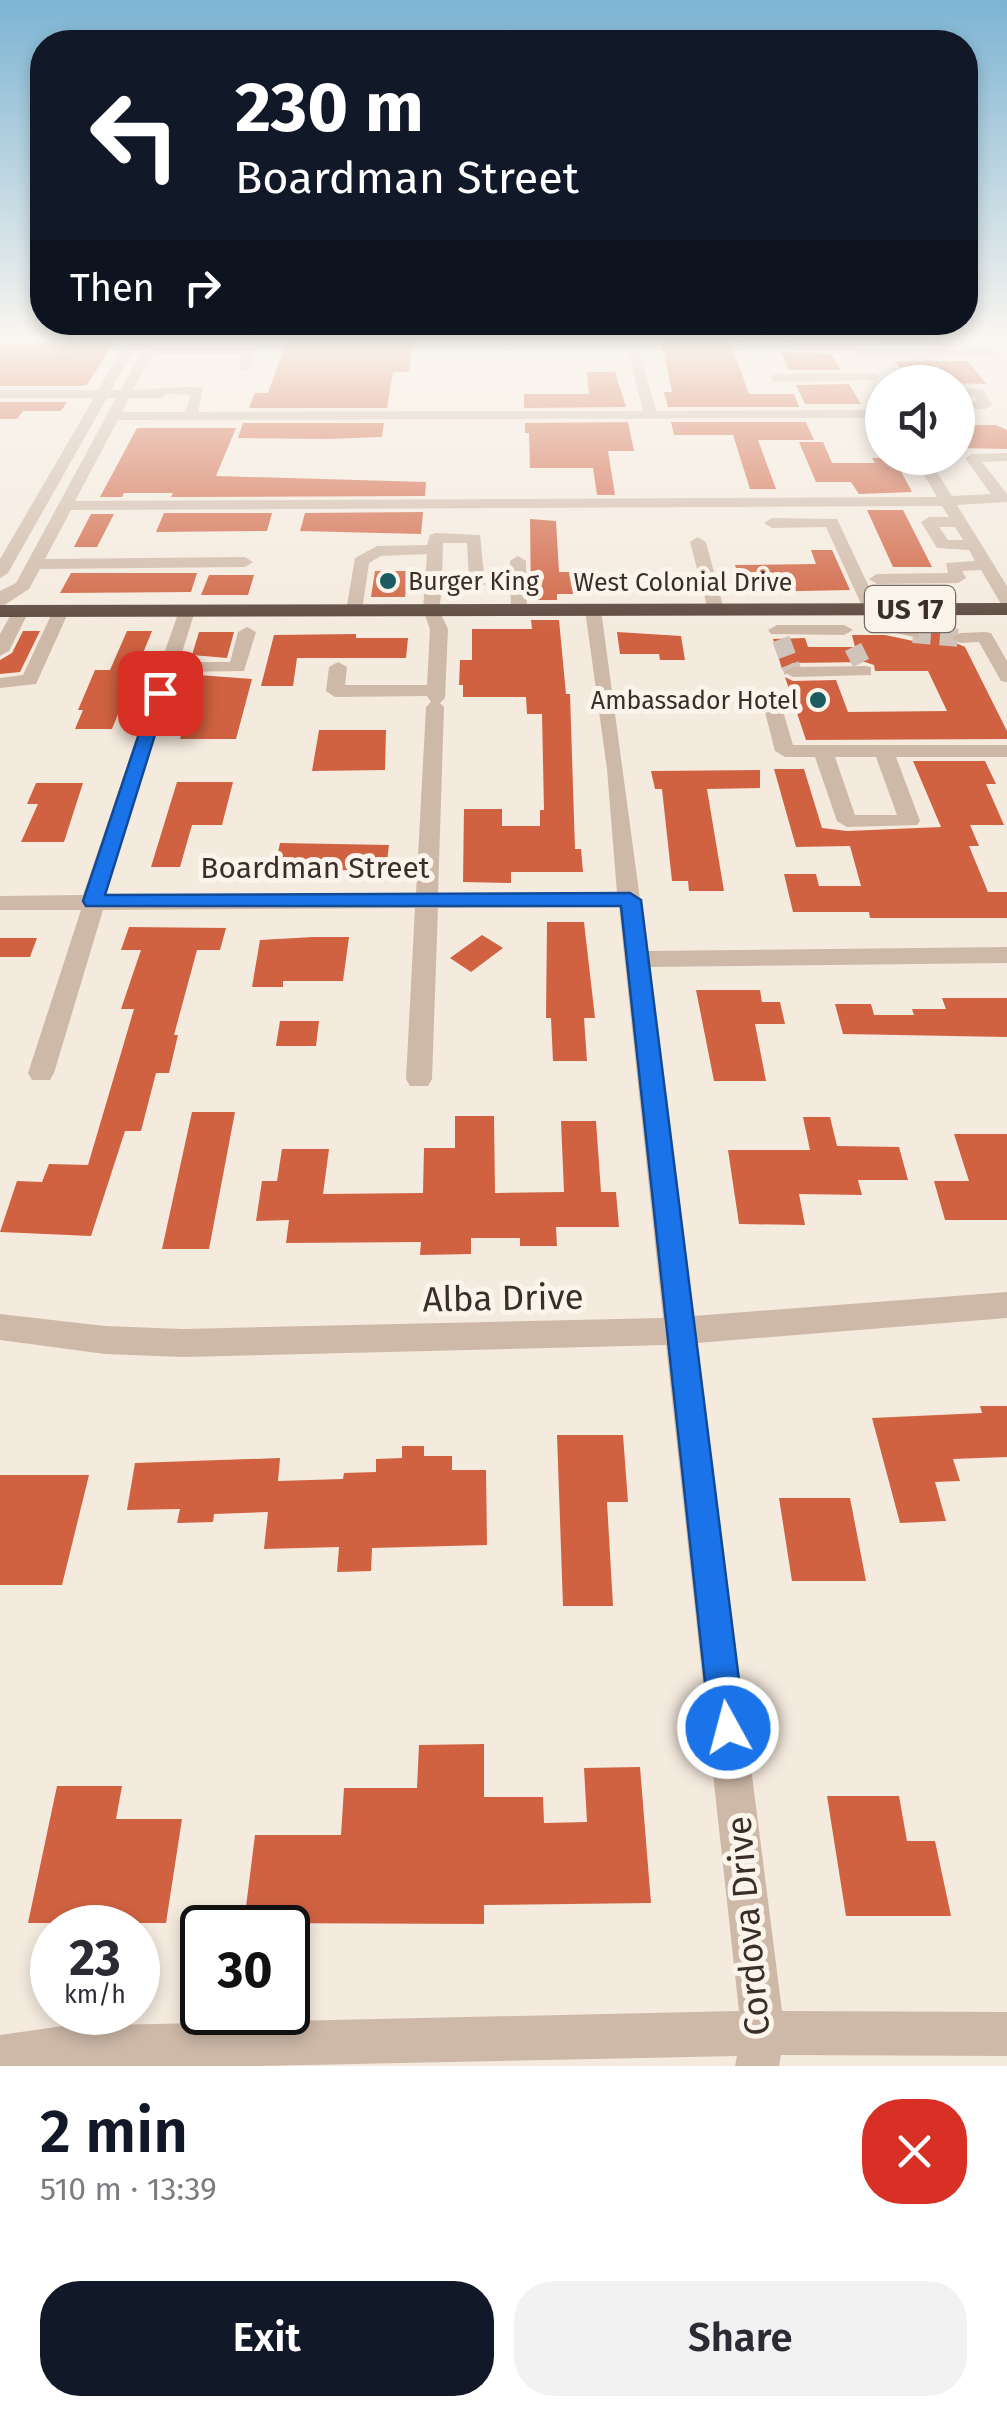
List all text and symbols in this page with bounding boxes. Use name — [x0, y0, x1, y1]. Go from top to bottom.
text: 230 m — [235, 66, 424, 150]
icon: left — [70, 70, 200, 200]
text: Boardman Street — [235, 151, 579, 205]
icon: right — [175, 260, 230, 315]
text: Then — [70, 265, 155, 311]
map controls — [865, 365, 975, 475]
button: sound — [865, 365, 975, 475]
place label: Burger King — [408, 567, 539, 597]
street label: West Colonial Drive — [574, 568, 792, 598]
marker: Burger King — [377, 570, 399, 592]
road number: US 17 — [865, 586, 955, 632]
pin — [118, 651, 203, 736]
icon: arrive — [133, 666, 188, 721]
place label: Ambassador Hotel — [591, 686, 798, 716]
marker: Ambassador Hotel — [807, 689, 829, 711]
street label: Boardman Street — [200, 850, 430, 886]
street label: Alba Drive — [422, 1276, 584, 1320]
position arrow — [676, 1676, 780, 1780]
street label: Cordova Drive — [717, 1815, 779, 2037]
speed limit sign: 30 — [180, 1905, 310, 2035]
text: 23 — [69, 1928, 121, 1988]
text: km/h — [64, 1980, 126, 2010]
text: 2 min — [40, 2096, 188, 2168]
button: close — [862, 2099, 967, 2204]
text: 510 m · 13:39 — [40, 2170, 217, 2208]
button: Exit — [40, 2281, 494, 2396]
button: Share — [514, 2281, 967, 2396]

